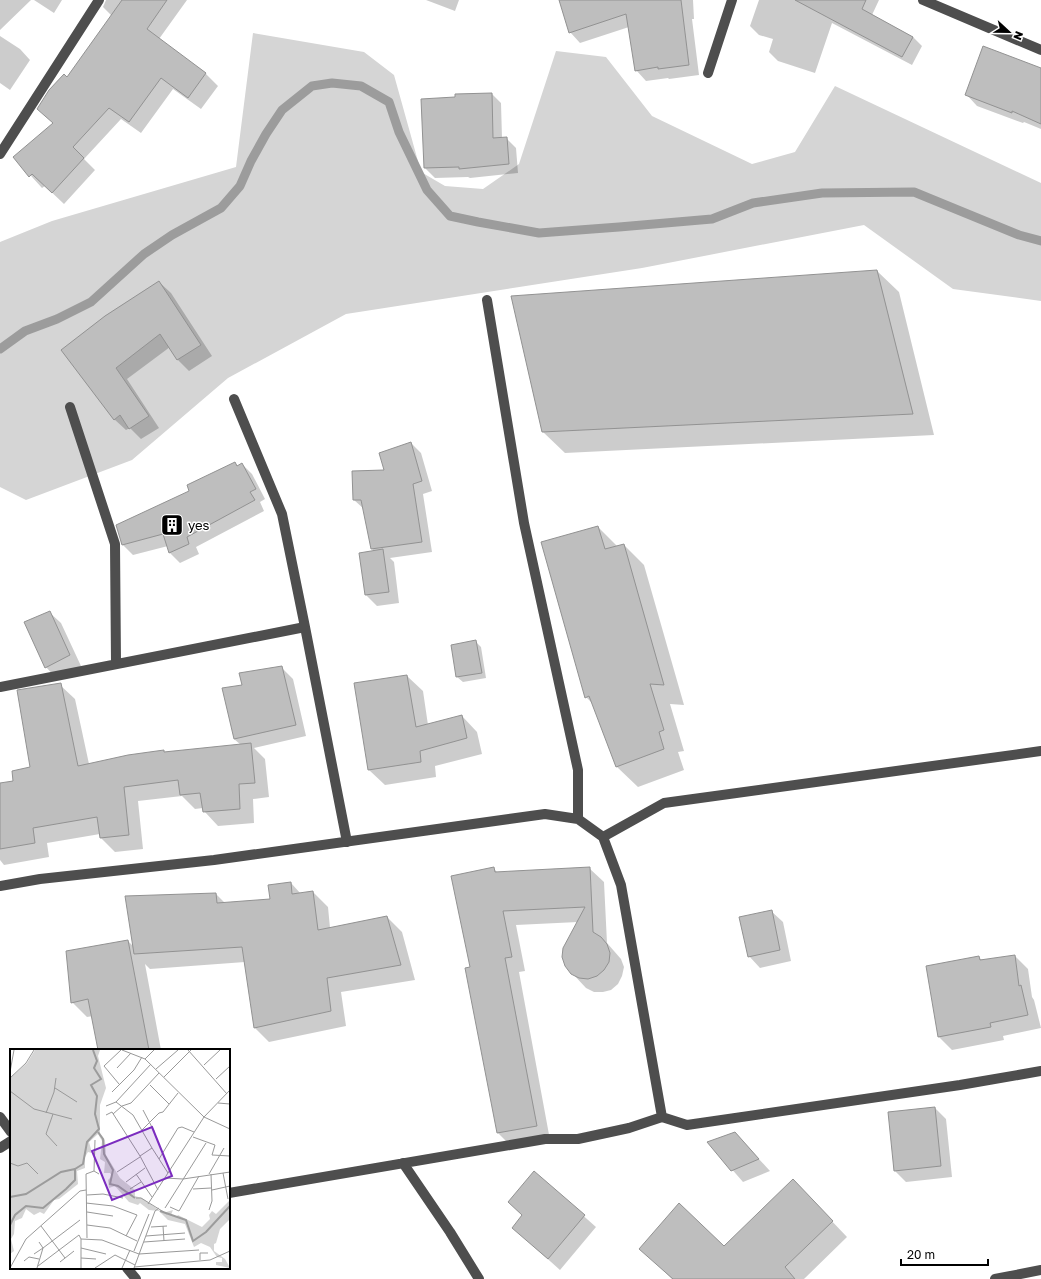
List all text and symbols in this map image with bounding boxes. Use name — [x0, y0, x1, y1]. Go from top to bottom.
north arrow — [989, 12, 1029, 52]
text: N — [1011, 30, 1026, 42]
building icon: yes — [159, 512, 185, 538]
place label: yes — [188, 517, 210, 533]
inset map — [10, 1049, 230, 1269]
scale bar — [901, 1241, 988, 1267]
text: 20 m — [907, 1247, 935, 1262]

